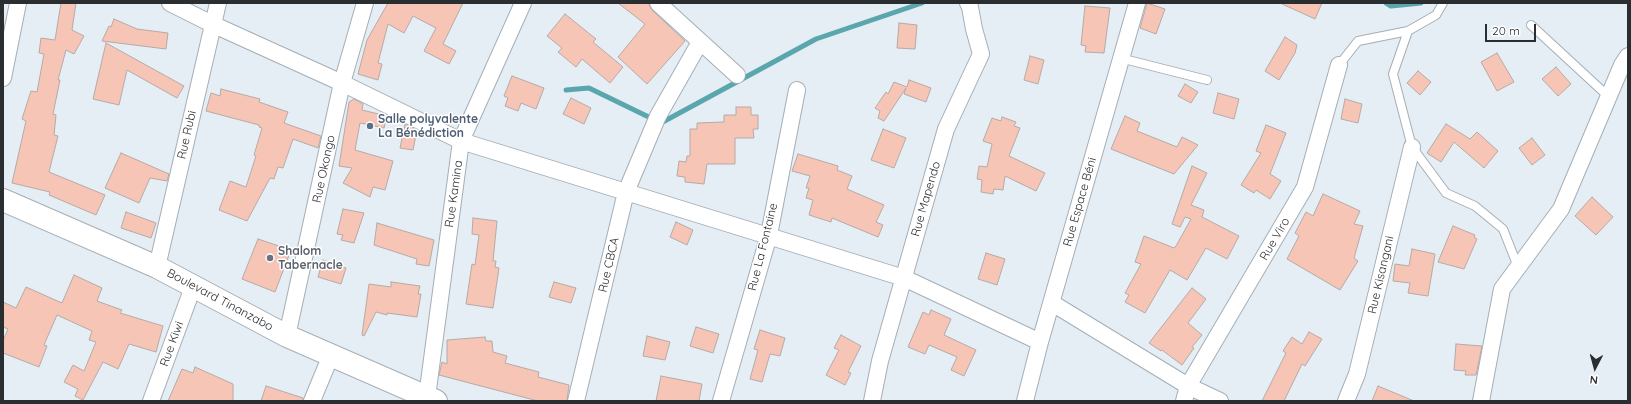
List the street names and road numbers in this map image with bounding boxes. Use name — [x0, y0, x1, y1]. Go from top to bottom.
street label: Rue Rubi — [174, 109, 200, 161]
street label: Rue Okongo — [310, 134, 338, 204]
street label: Rue Espace Béni — [1060, 156, 1100, 248]
street label: Rue Kamina — [442, 159, 466, 229]
street label: Rue Mapendo — [908, 160, 944, 238]
street label: Rue La Fontaine — [745, 202, 781, 292]
street label: Rue Viro — [1257, 215, 1293, 263]
street label: Rue Kisangani — [1365, 235, 1397, 315]
street label: Rue CBCA — [596, 236, 622, 294]
street label: Boulevard Tinanzabo — [164, 266, 276, 334]
street label: Rue Kiwi — [157, 319, 187, 369]

